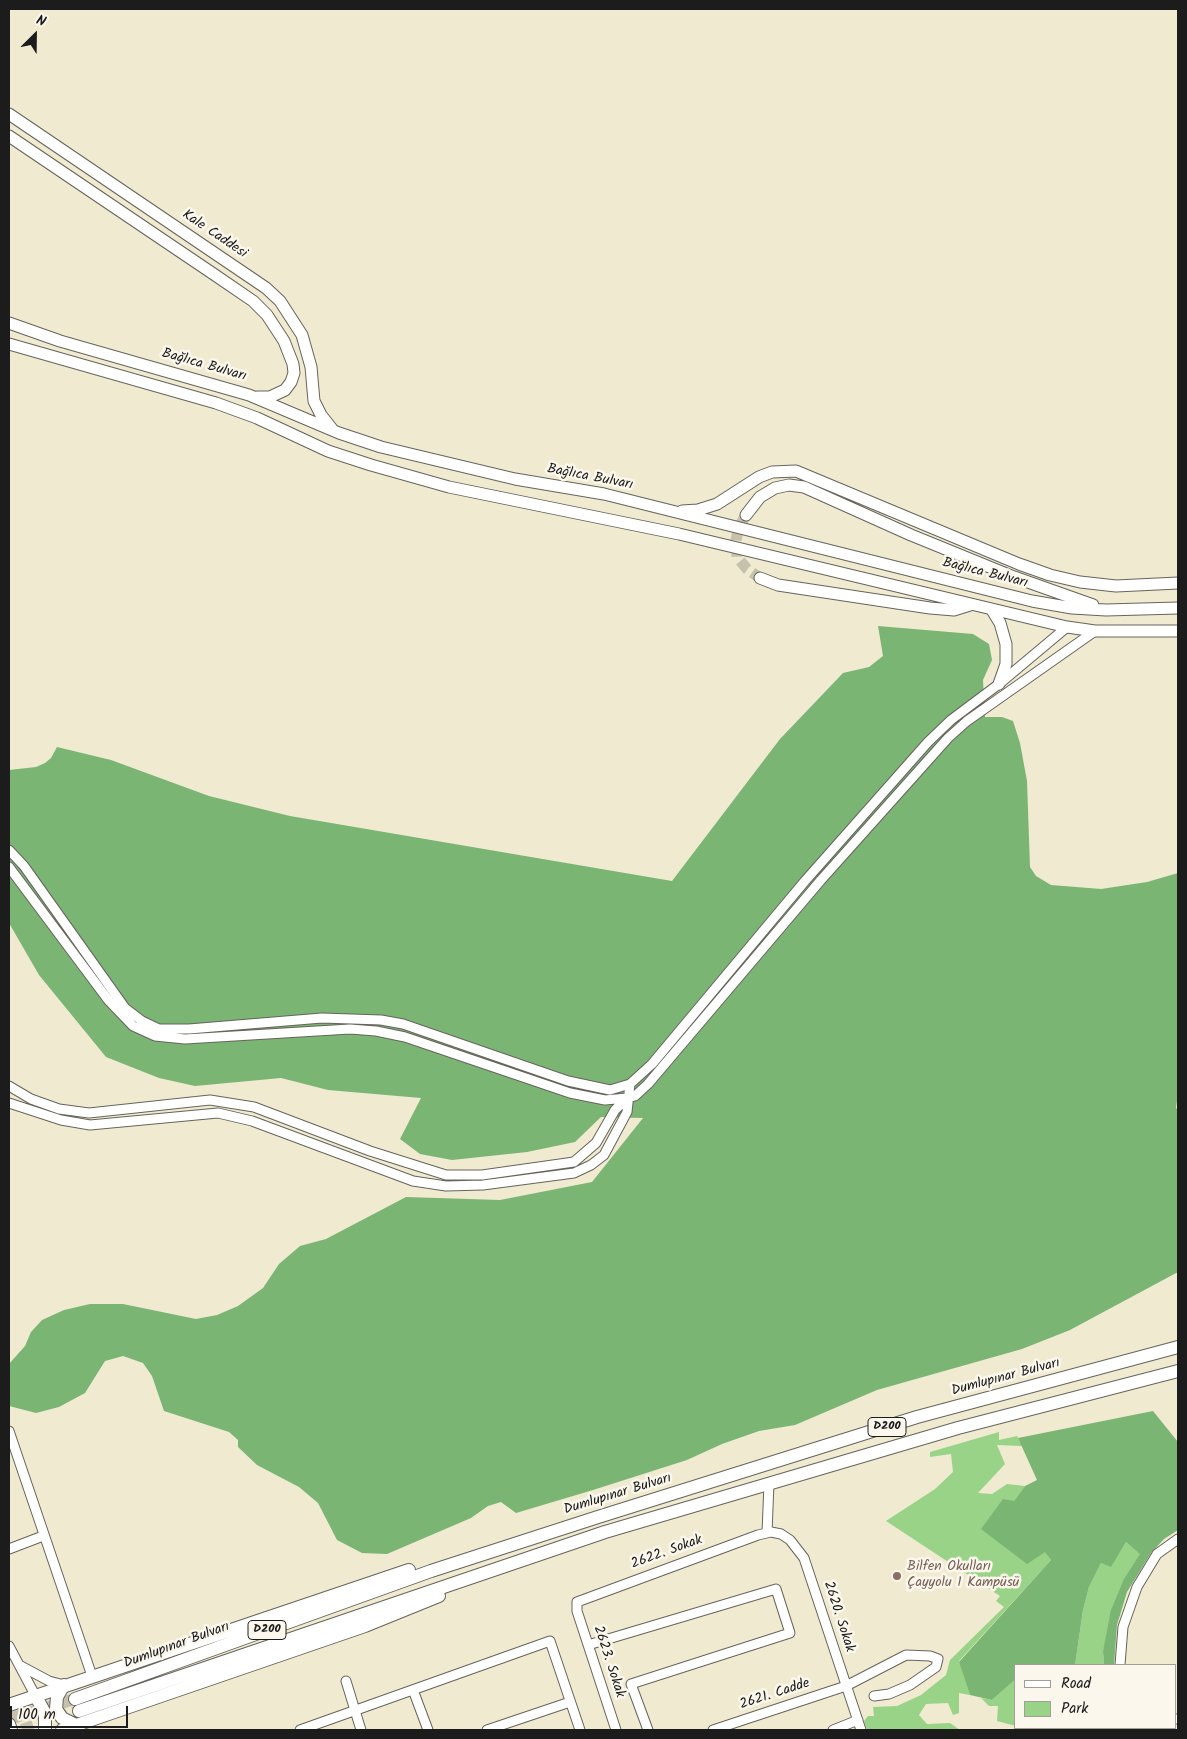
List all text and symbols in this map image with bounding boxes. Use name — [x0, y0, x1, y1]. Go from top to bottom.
text: N — [32, 9, 49, 33]
north arrow — [10, 10, 60, 60]
street label: Kale Caddesi — [178, 207, 250, 263]
street label: Bağlıca Bulvarı — [160, 346, 248, 386]
street label: Bağlıca Bulvarı — [546, 461, 634, 495]
street label: Bağlıca Bulvarı — [941, 555, 1029, 593]
street label: Dumlupınar Bulvarı — [950, 1355, 1062, 1401]
road number: D200 — [868, 1418, 906, 1436]
street label: Dumlupınar Bulvarı — [562, 1471, 674, 1519]
street label: 2622. Sokak — [629, 1532, 705, 1574]
place label: Bilfen Okulları Çayyolu 1 Kampüsü — [907, 1560, 1019, 1592]
marker: Bilfen Okulları Çayyolu 1 Kampüsü — [891, 1570, 903, 1582]
street label: 2620. Sokak — [819, 1579, 857, 1655]
street label: Dumlupınar Bulvarı — [122, 1619, 232, 1673]
road number: D200 — [248, 1620, 286, 1640]
street label: 2623. Sokak — [589, 1624, 627, 1700]
legend — [1014, 1664, 1177, 1729]
text: Road — [1061, 1672, 1091, 1696]
street label: 2621. Cadde — [738, 1676, 812, 1714]
scale bar — [12, 1696, 130, 1728]
text: Park — [1061, 1697, 1088, 1721]
text: 100 m — [18, 1703, 56, 1727]

